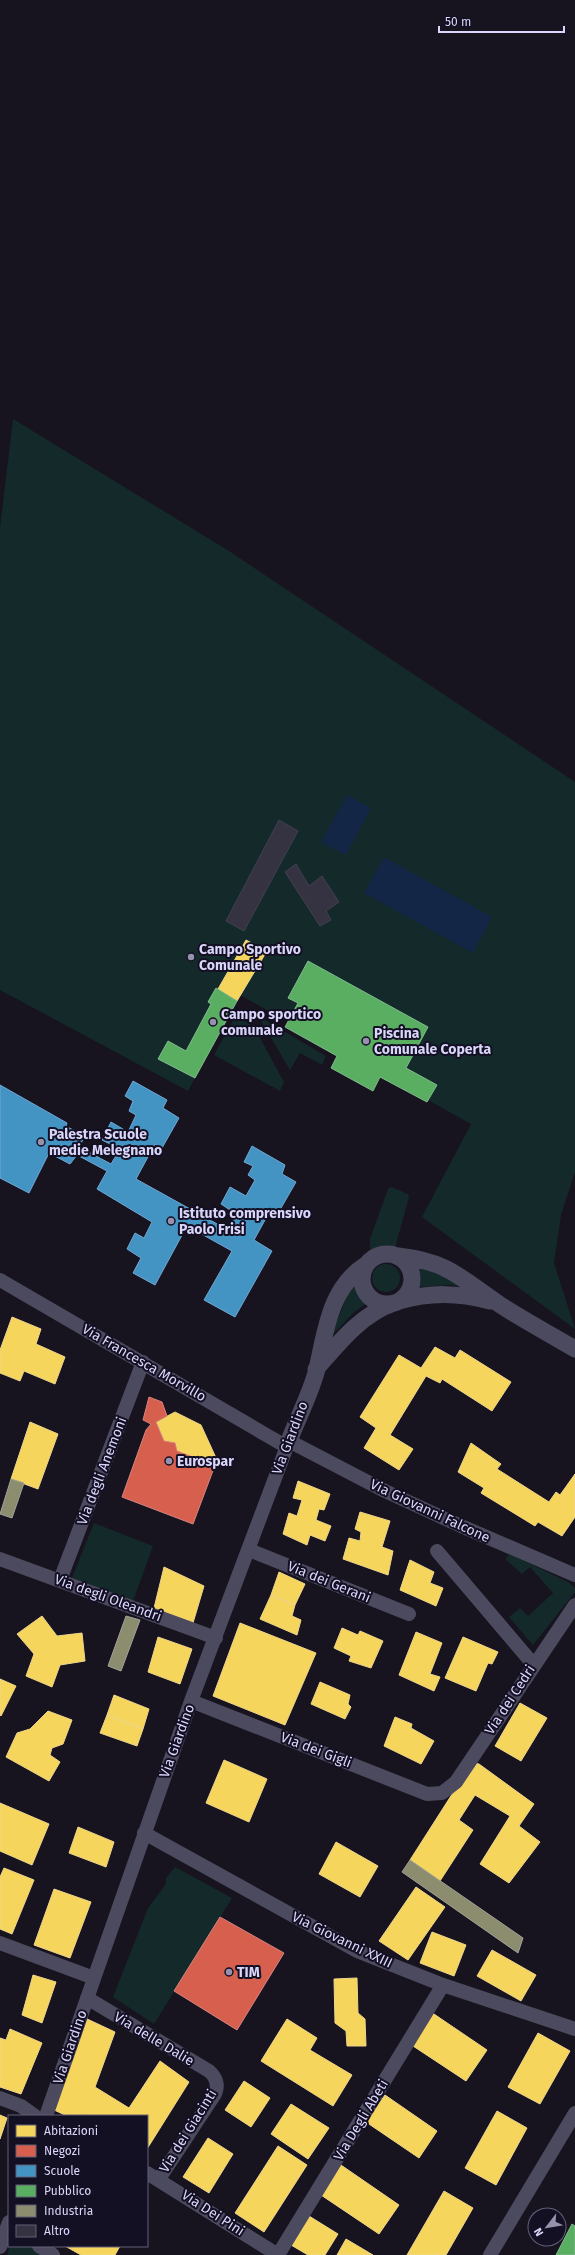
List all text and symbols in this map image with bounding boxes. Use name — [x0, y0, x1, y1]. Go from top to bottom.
scale bar — [439, 8, 564, 34]
text: 50 m — [445, 15, 471, 29]
place label: Campo Sportivo Comunale — [199, 941, 301, 974]
marker: Campo Sportivo Comunale — [186, 952, 196, 962]
place label: Campo sportico comunale — [221, 1006, 321, 1039]
marker: Campo sportico comunale — [208, 1017, 218, 1027]
place label: Piscina Comunale Coperta — [374, 1025, 491, 1058]
marker: Piscina Comunale Coperta — [361, 1036, 371, 1046]
place label: Palestra Scuole medie Melegnano — [49, 1126, 162, 1159]
marker: Palestra Scuole medie Melegnano — [36, 1137, 46, 1147]
place label: Istituto comprensivo Paolo Frisi — [179, 1205, 311, 1238]
marker: Istituto comprensivo Paolo Frisi — [166, 1216, 176, 1226]
street label: Via Francesca Morvillo — [79, 1321, 209, 1405]
street label: Via Giardino — [268, 1399, 312, 1477]
street label: Via degli Anemoni — [74, 1415, 130, 1527]
place label: Eurospar — [177, 1453, 234, 1470]
marker: Eurospar — [164, 1456, 174, 1466]
street label: Via Giovanni Falcone — [367, 1476, 493, 1546]
street label: Via dei Gerani — [285, 1558, 373, 1606]
street label: Via degli Oleandri — [52, 1571, 164, 1625]
street label: Via dei Cedri — [481, 1662, 539, 1738]
street label: Via Giardino — [156, 1702, 198, 1780]
street label: Via dei Gigli — [278, 1729, 354, 1771]
street label: Via Giovanni XXIII — [289, 1908, 395, 1972]
place label: TIM — [237, 1964, 260, 1981]
marker: TIM — [224, 1967, 234, 1977]
street label: Via Giardino — [49, 2008, 91, 2086]
street label: Via delle Dalie — [111, 2008, 197, 2070]
street label: Via Degli Abeti — [330, 2076, 392, 2164]
street label: Via dei Giacinti — [156, 2086, 220, 2176]
legend — [8, 2115, 148, 2247]
text: Abitazioni — [44, 2124, 98, 2138]
text: Negozi — [44, 2144, 80, 2158]
text: Scuole — [44, 2164, 80, 2178]
text: Pubblico — [44, 2184, 91, 2198]
street label: Via Dei Pini — [178, 2186, 248, 2240]
text: Industria — [44, 2204, 93, 2218]
north arrow — [527, 2207, 567, 2247]
text: Altro — [44, 2224, 70, 2238]
text: N — [531, 2225, 546, 2238]

